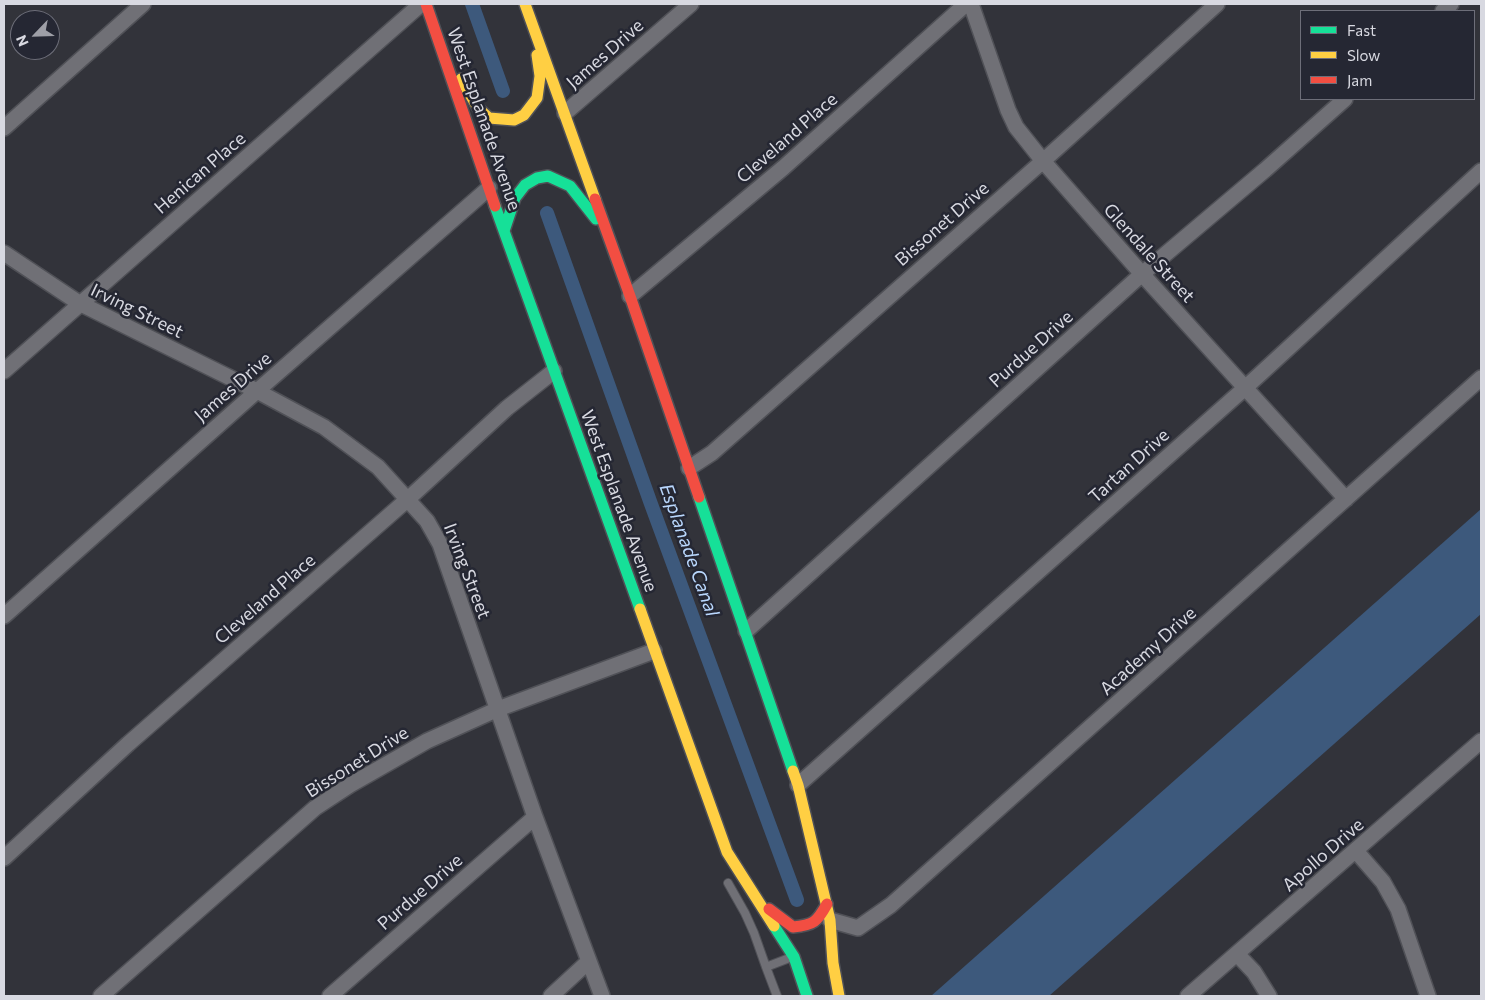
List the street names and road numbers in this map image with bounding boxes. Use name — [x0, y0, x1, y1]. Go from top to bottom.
street label: James Drive — [562, 15, 648, 93]
street label: West Esplanade Avenue — [443, 25, 525, 213]
street label: Cleveland Place — [732, 88, 842, 188]
street label: Henican Place — [150, 128, 250, 218]
street label: Bissonet Drive — [891, 177, 993, 271]
street label: Glendale Street — [1099, 199, 1199, 307]
street label: Irving Street — [87, 279, 187, 343]
street label: Purdue Drive — [985, 306, 1077, 392]
street label: James Drive — [190, 348, 276, 426]
street label: West Esplanade Avenue — [576, 407, 662, 595]
street label: Tartan Drive — [1084, 424, 1174, 508]
street label: Irving Street — [439, 520, 495, 622]
street label: Cleveland Place — [210, 549, 320, 649]
street label: Academy Drive — [1095, 602, 1201, 700]
street label: Bissonet Drive — [302, 722, 412, 802]
street label: Apollo Drive — [1278, 814, 1368, 896]
street label: Purdue Drive — [373, 849, 467, 935]

